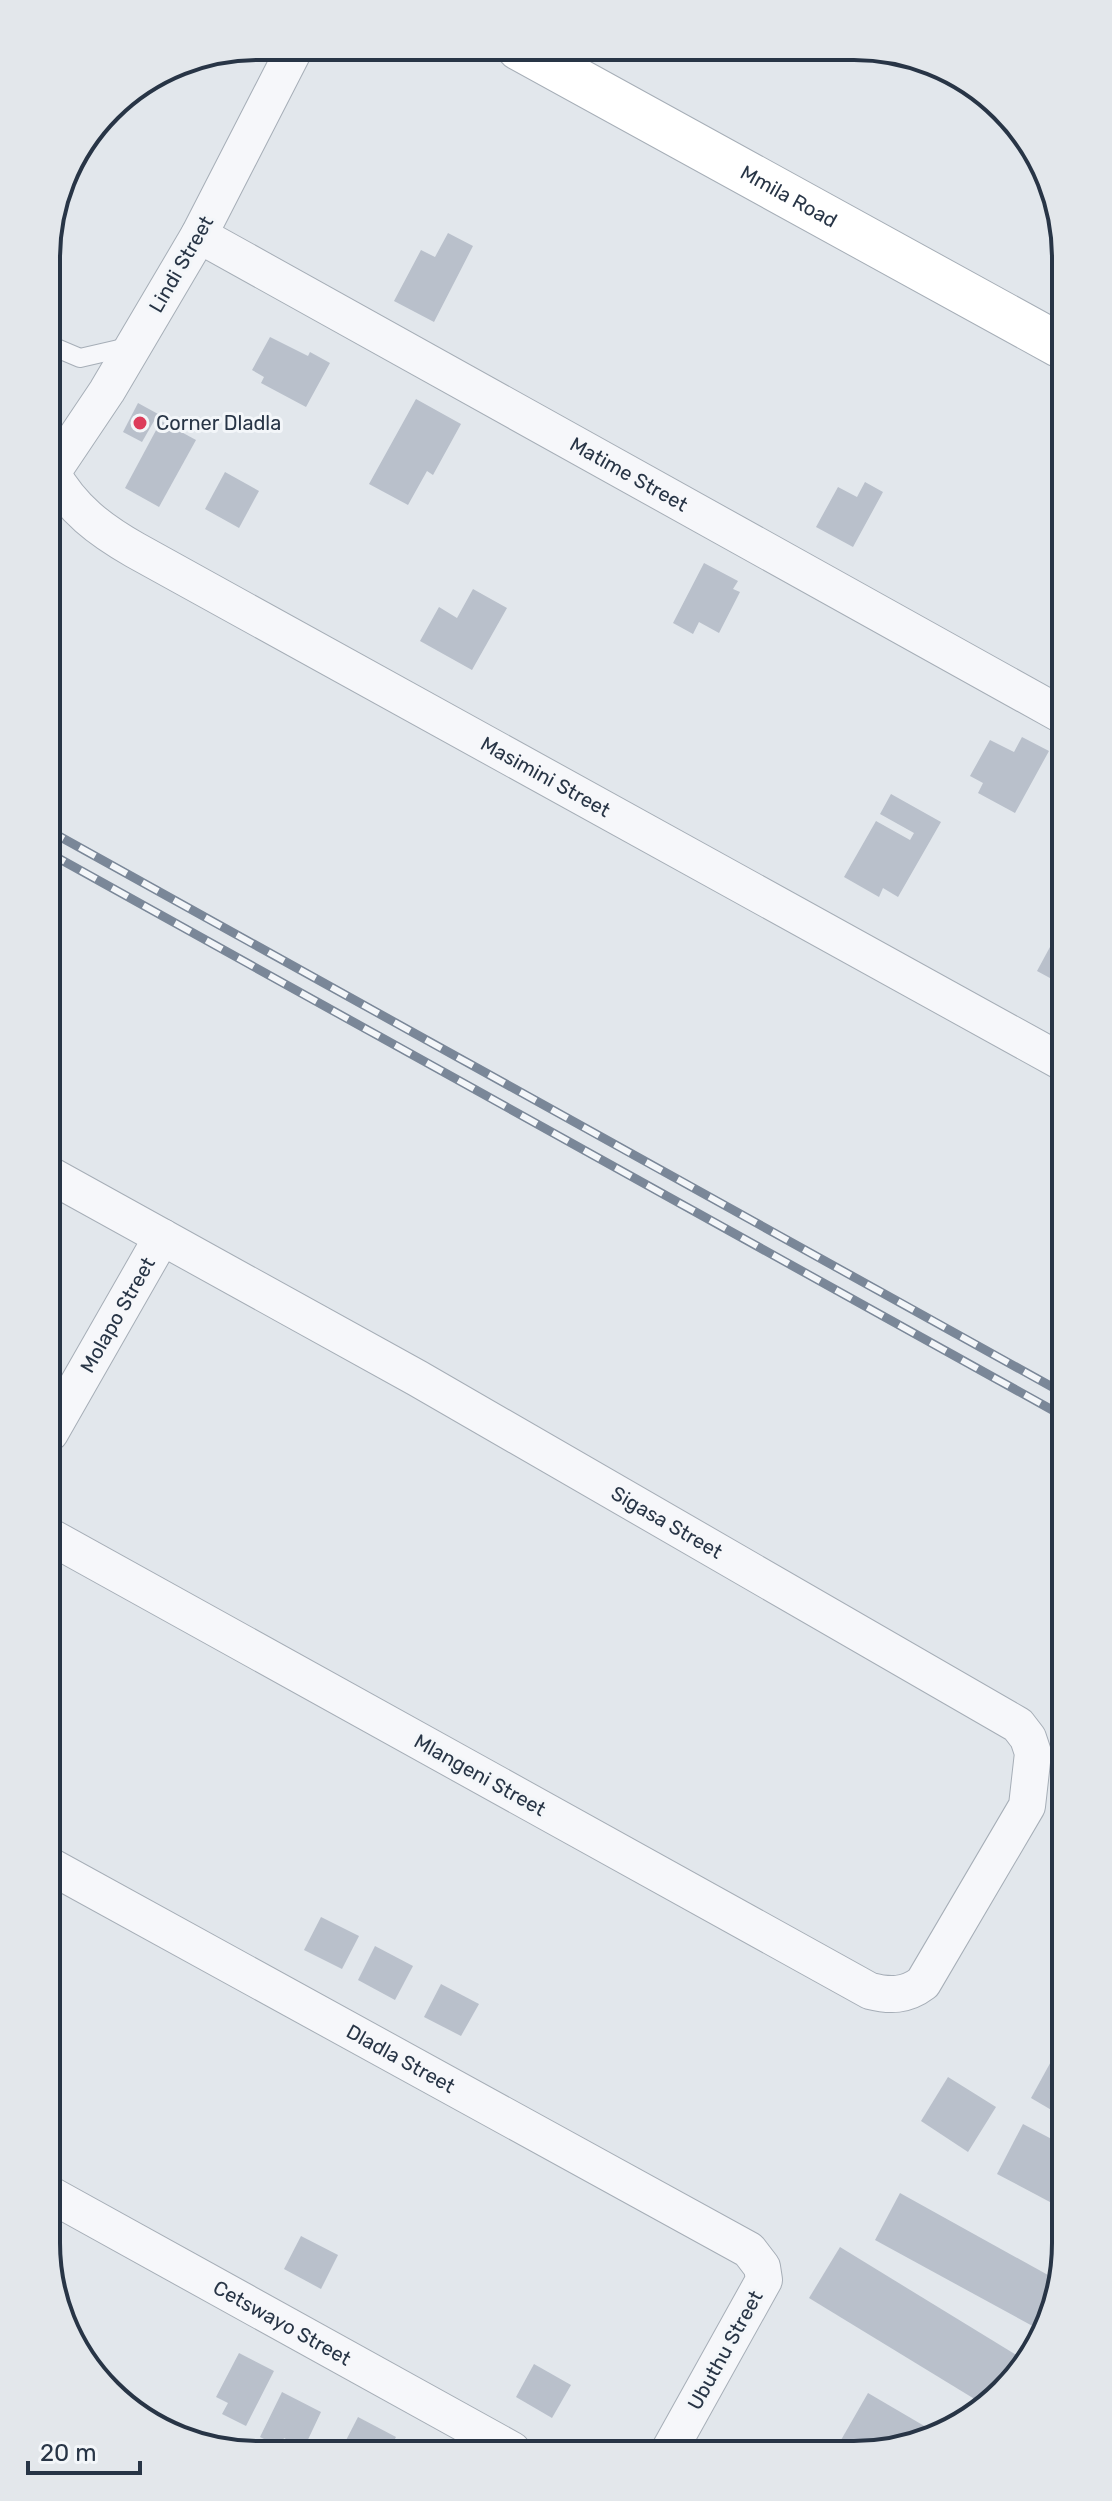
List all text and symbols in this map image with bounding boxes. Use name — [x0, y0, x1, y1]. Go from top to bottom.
street label: Mmila Road — [736, 160, 841, 233]
street label: Lindi Street — [144, 211, 218, 317]
place label: Corner Dladla — [156, 411, 281, 435]
marker: Corner Dladla — [131, 414, 149, 432]
street label: Matime Street — [566, 432, 692, 517]
street label: Masimini Street — [477, 731, 615, 822]
street label: Molapo Street — [75, 1253, 160, 1377]
street label: Sigasa Street — [607, 1481, 727, 1564]
street label: Mlangeni Street — [410, 1729, 550, 1821]
street label: Dladla Street — [342, 2019, 459, 2098]
street label: Cetswayo Street — [209, 2275, 355, 2371]
street label: Ubuthu Street — [682, 2286, 768, 2414]
scale bar — [28, 2425, 140, 2475]
text: 20 m — [40, 2439, 97, 2467]

